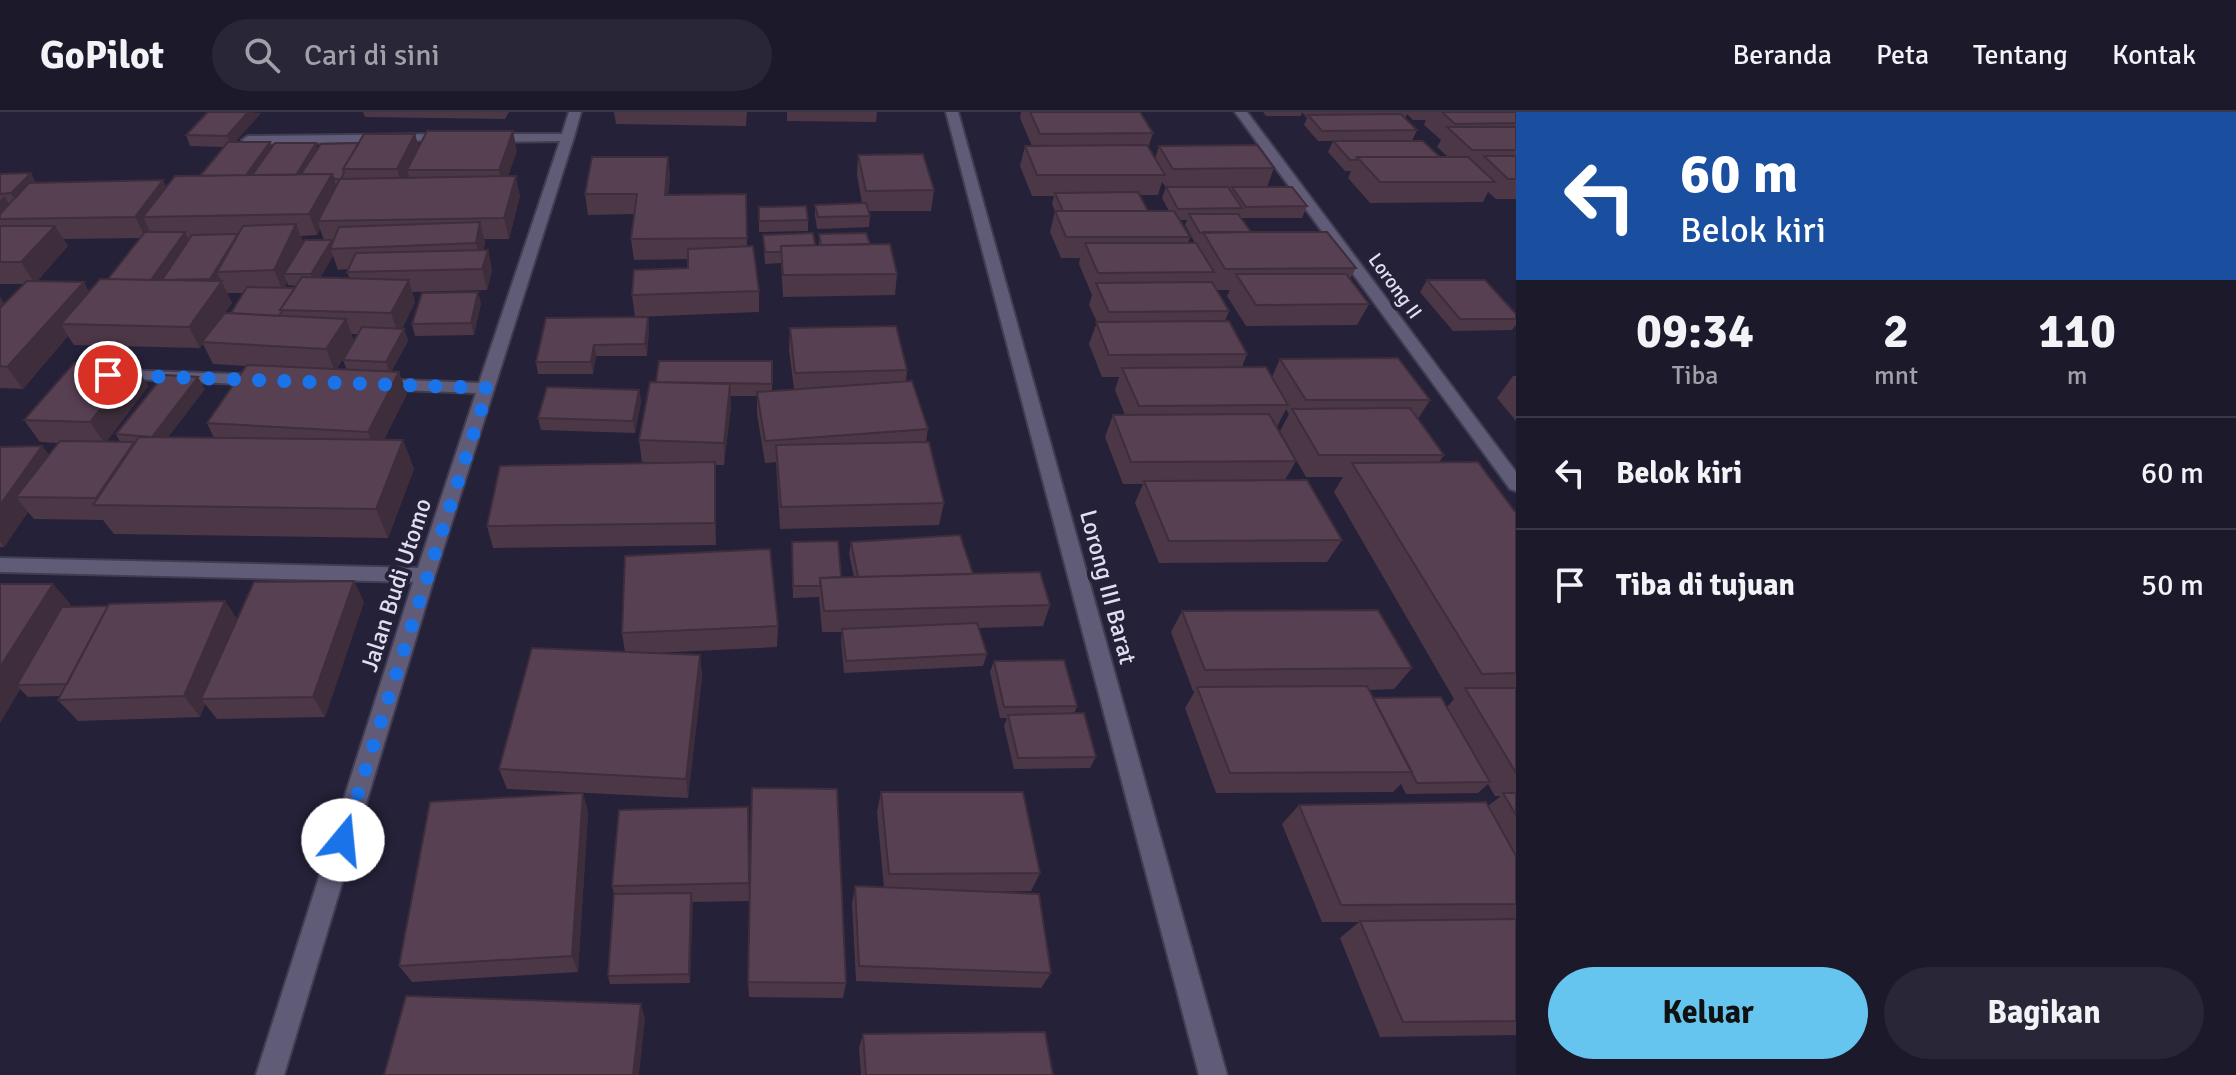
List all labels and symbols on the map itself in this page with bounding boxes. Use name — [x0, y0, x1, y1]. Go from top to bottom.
street label: Lorong II — [1363, 248, 1427, 324]
pin — [74, 341, 142, 409]
street label: Jalan Budi Utomo — [354, 495, 438, 675]
street label: Lorong III Barat — [1073, 507, 1143, 667]
position arrow — [301, 798, 385, 882]

